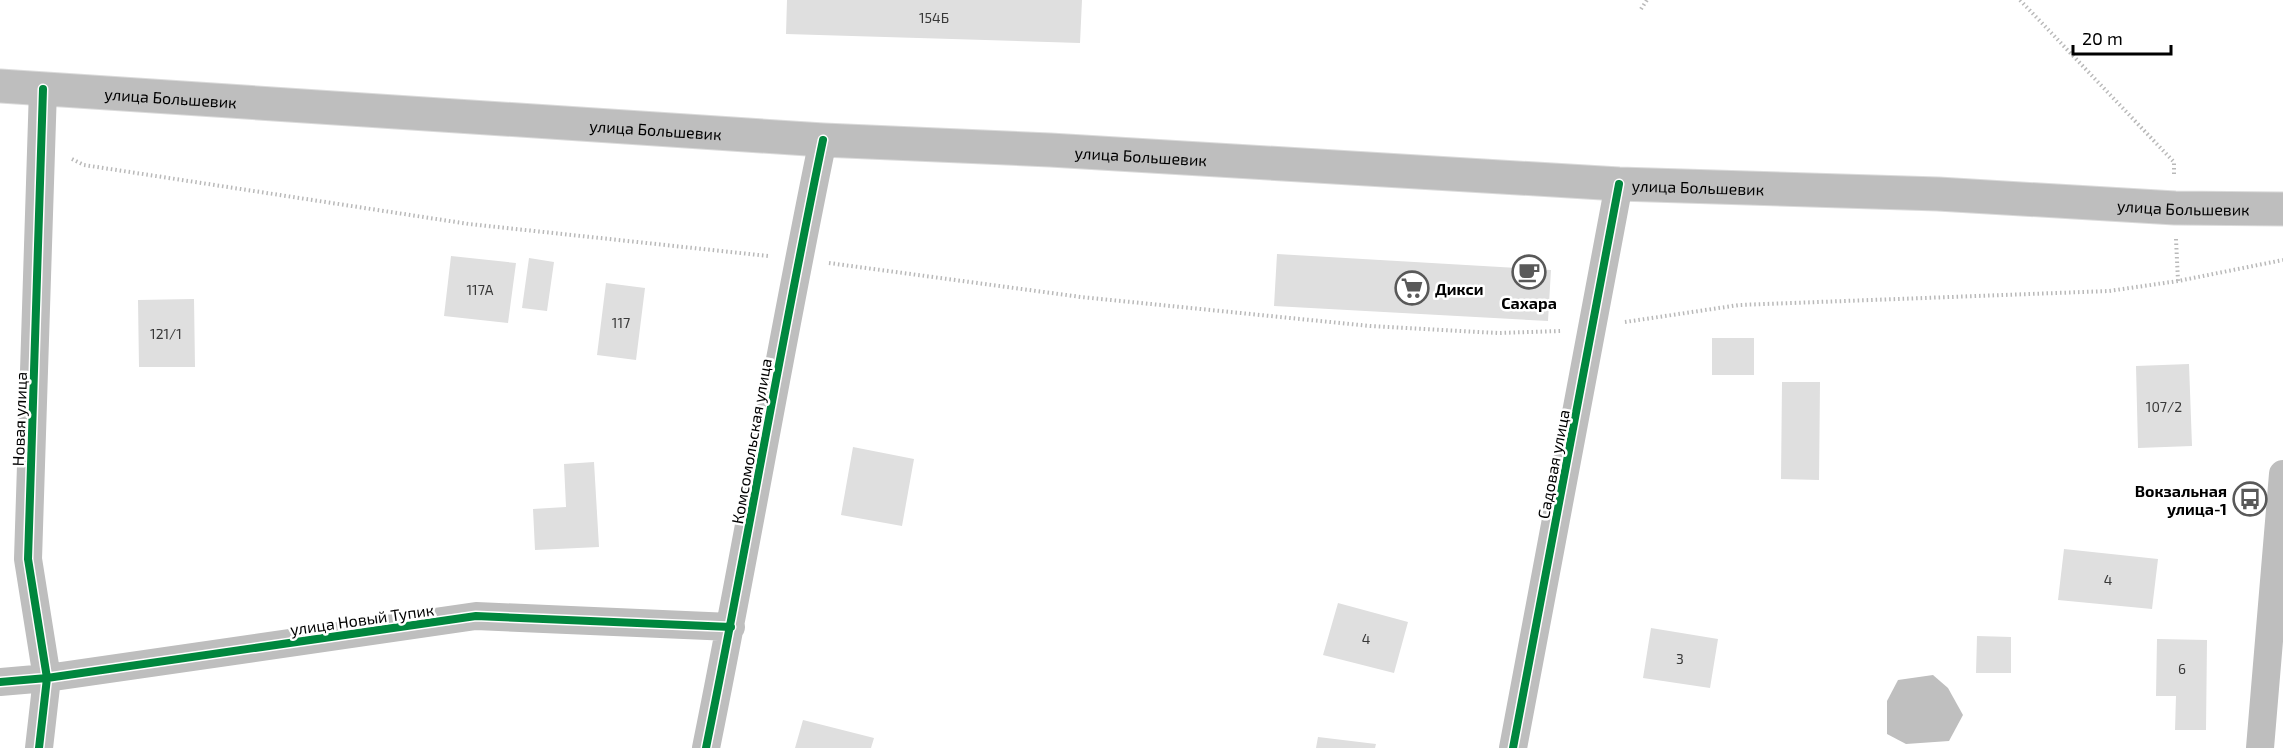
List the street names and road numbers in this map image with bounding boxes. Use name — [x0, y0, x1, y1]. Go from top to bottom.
street label: улица Большевик — [104, 83, 238, 111]
street label: улица Большевик — [589, 115, 723, 143]
street label: улица Большевик — [1074, 142, 1208, 169]
street label: улица Большевик — [1631, 175, 1765, 198]
street label: улица Большевик — [2117, 195, 2250, 218]
street label: Комсомольская улица — [727, 357, 776, 525]
street label: Новая улица — [8, 371, 31, 467]
street label: Садовая улица — [1533, 408, 1574, 521]
street label: улица Новый Тупик — [289, 599, 436, 640]

